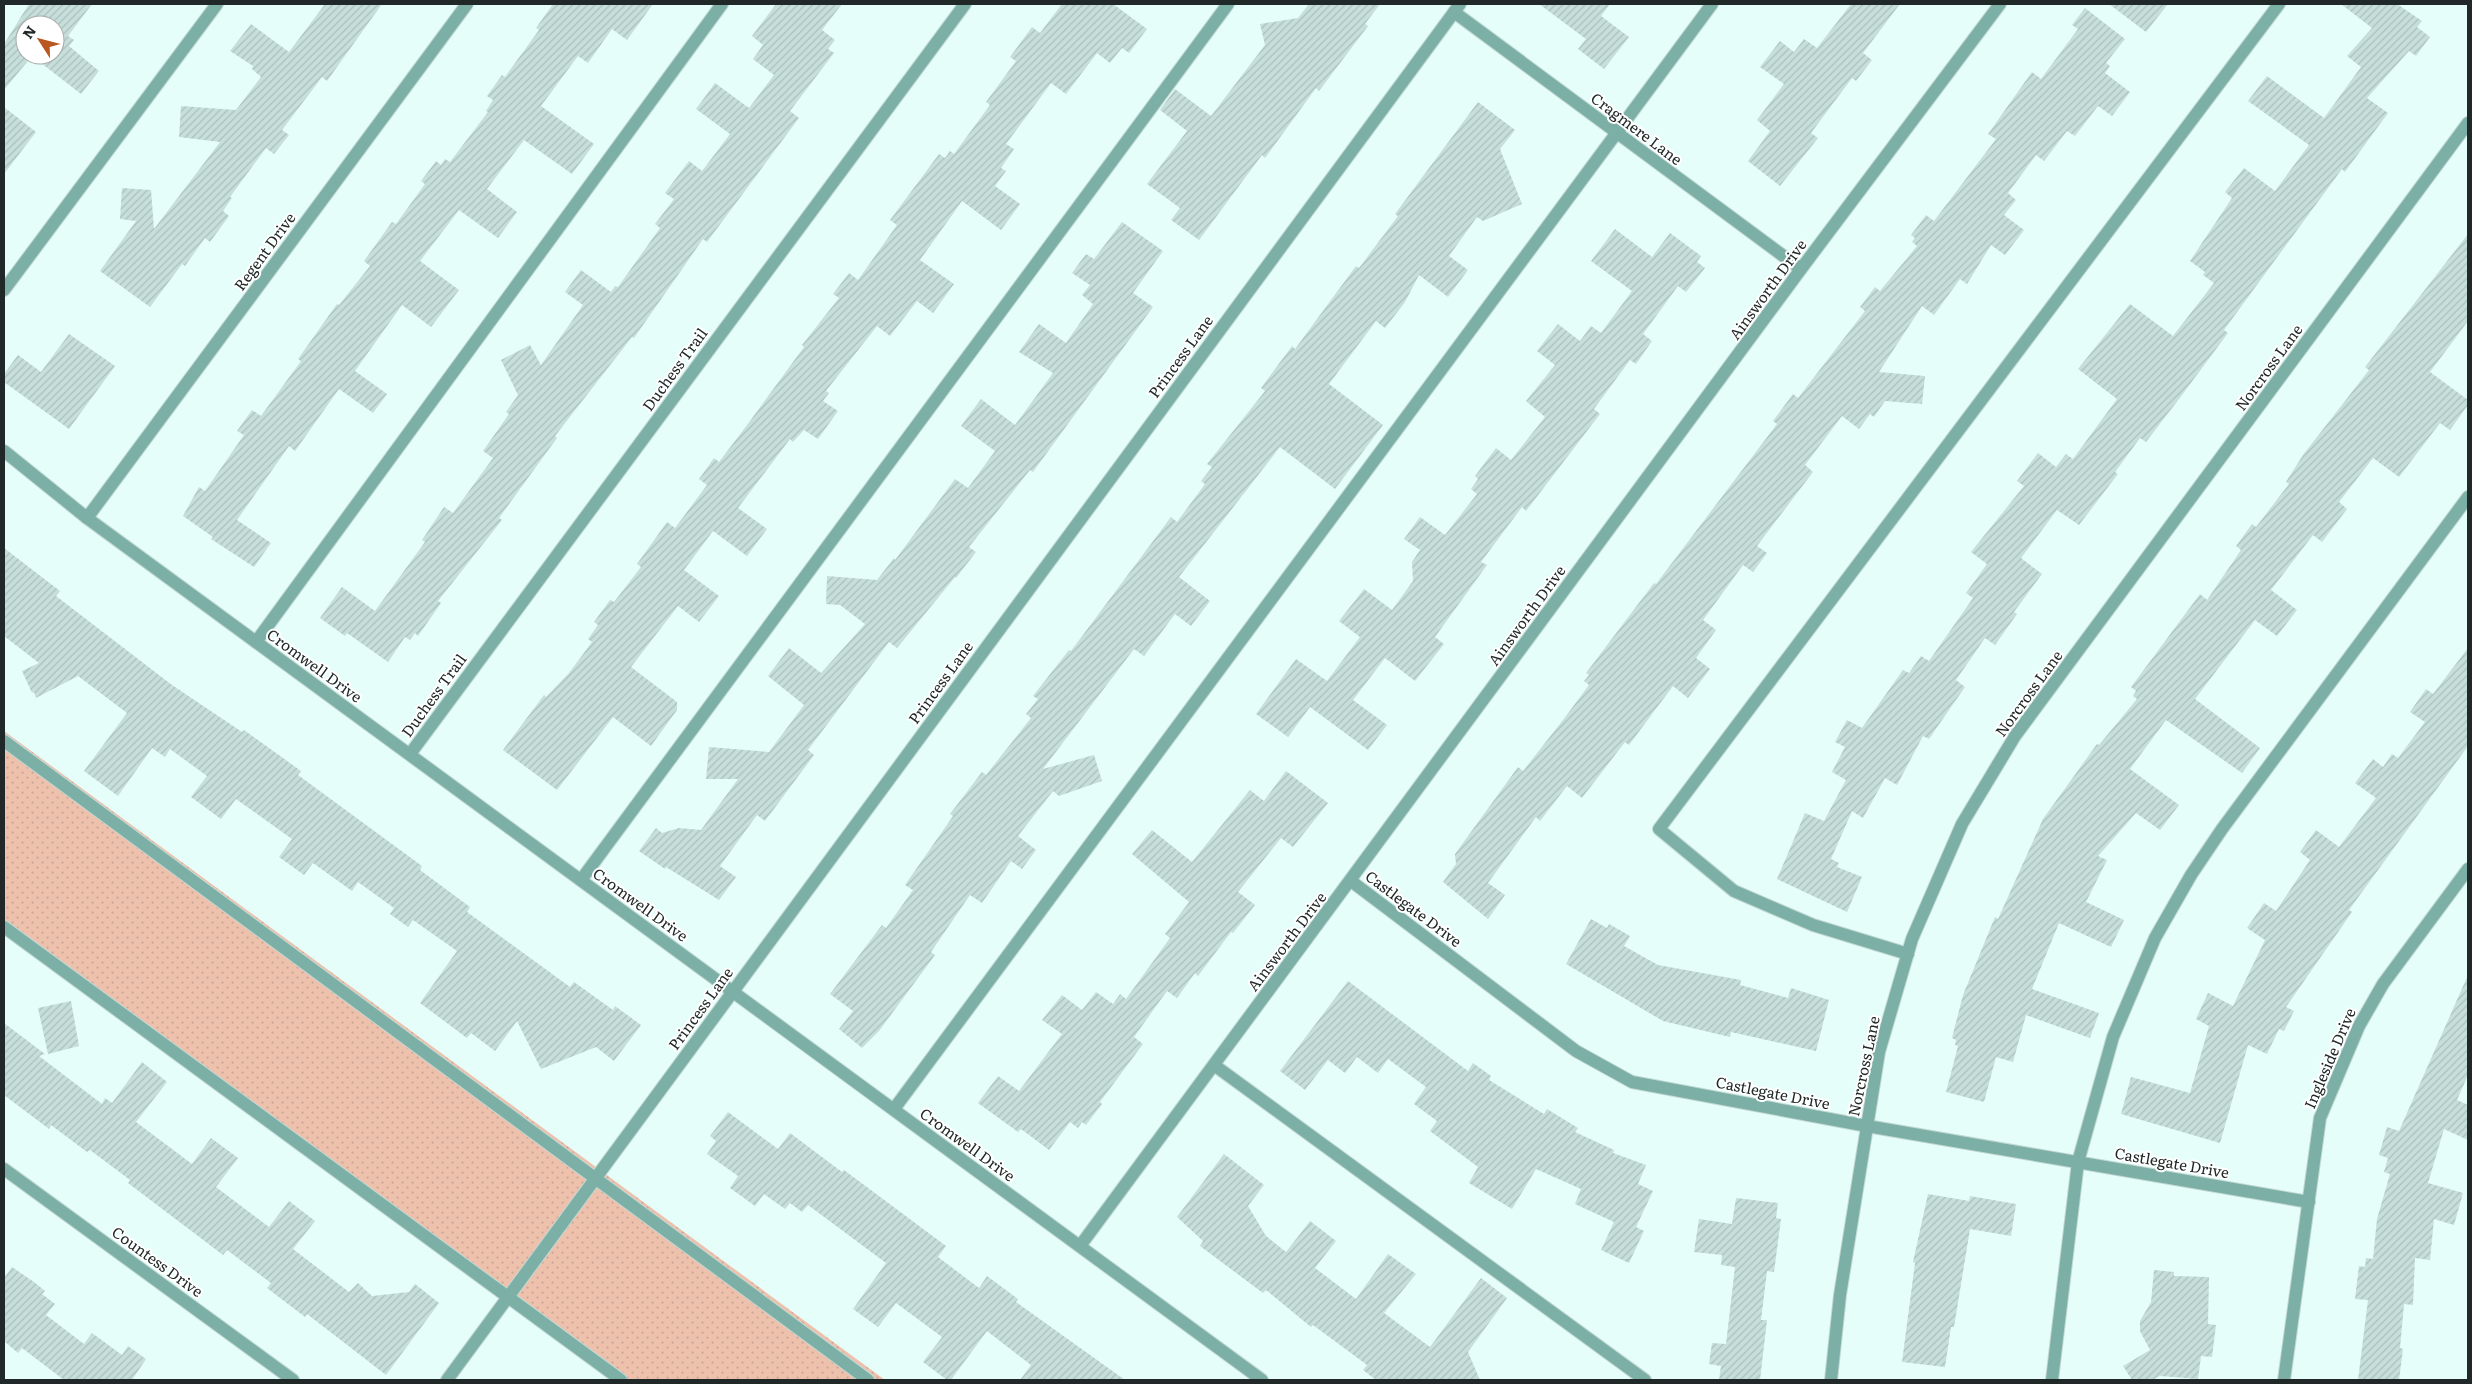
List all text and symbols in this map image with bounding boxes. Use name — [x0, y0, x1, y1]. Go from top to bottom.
north arrow — [15, 15, 65, 65]
text: N — [17, 21, 40, 42]
street label: Cragmere Lane — [1587, 86, 1688, 170]
street label: Regent Drive — [228, 207, 300, 295]
street label: Ainsworth Drive — [1723, 234, 1812, 344]
street label: Princess Lane — [1142, 310, 1218, 402]
street label: Norcross Lane — [2229, 319, 2307, 415]
street label: Duchess Trail — [636, 323, 712, 415]
street label: Ainsworth Drive — [1482, 560, 1571, 670]
street label: Cromwell Drive — [263, 623, 368, 708]
street label: Princess Lane — [902, 636, 978, 728]
street label: Norcross Lane — [1989, 645, 2067, 741]
street label: Duchess Trail — [395, 649, 471, 741]
street label: Cromwell Drive — [589, 862, 694, 947]
street label: Castlegate Drive — [1361, 864, 1467, 952]
street label: Ainsworth Drive — [1241, 886, 1331, 996]
street label: Princess Lane — [662, 962, 738, 1054]
street label: Ingleside Drive — [2297, 1004, 2361, 1112]
street label: Norcross Lane — [1841, 1013, 1885, 1118]
street label: Castlegate Drive — [1714, 1070, 1832, 1114]
street label: Cromwell Drive — [916, 1102, 1021, 1187]
street label: Castlegate Drive — [2113, 1141, 2231, 1183]
street label: Countess Drive — [108, 1220, 208, 1302]

